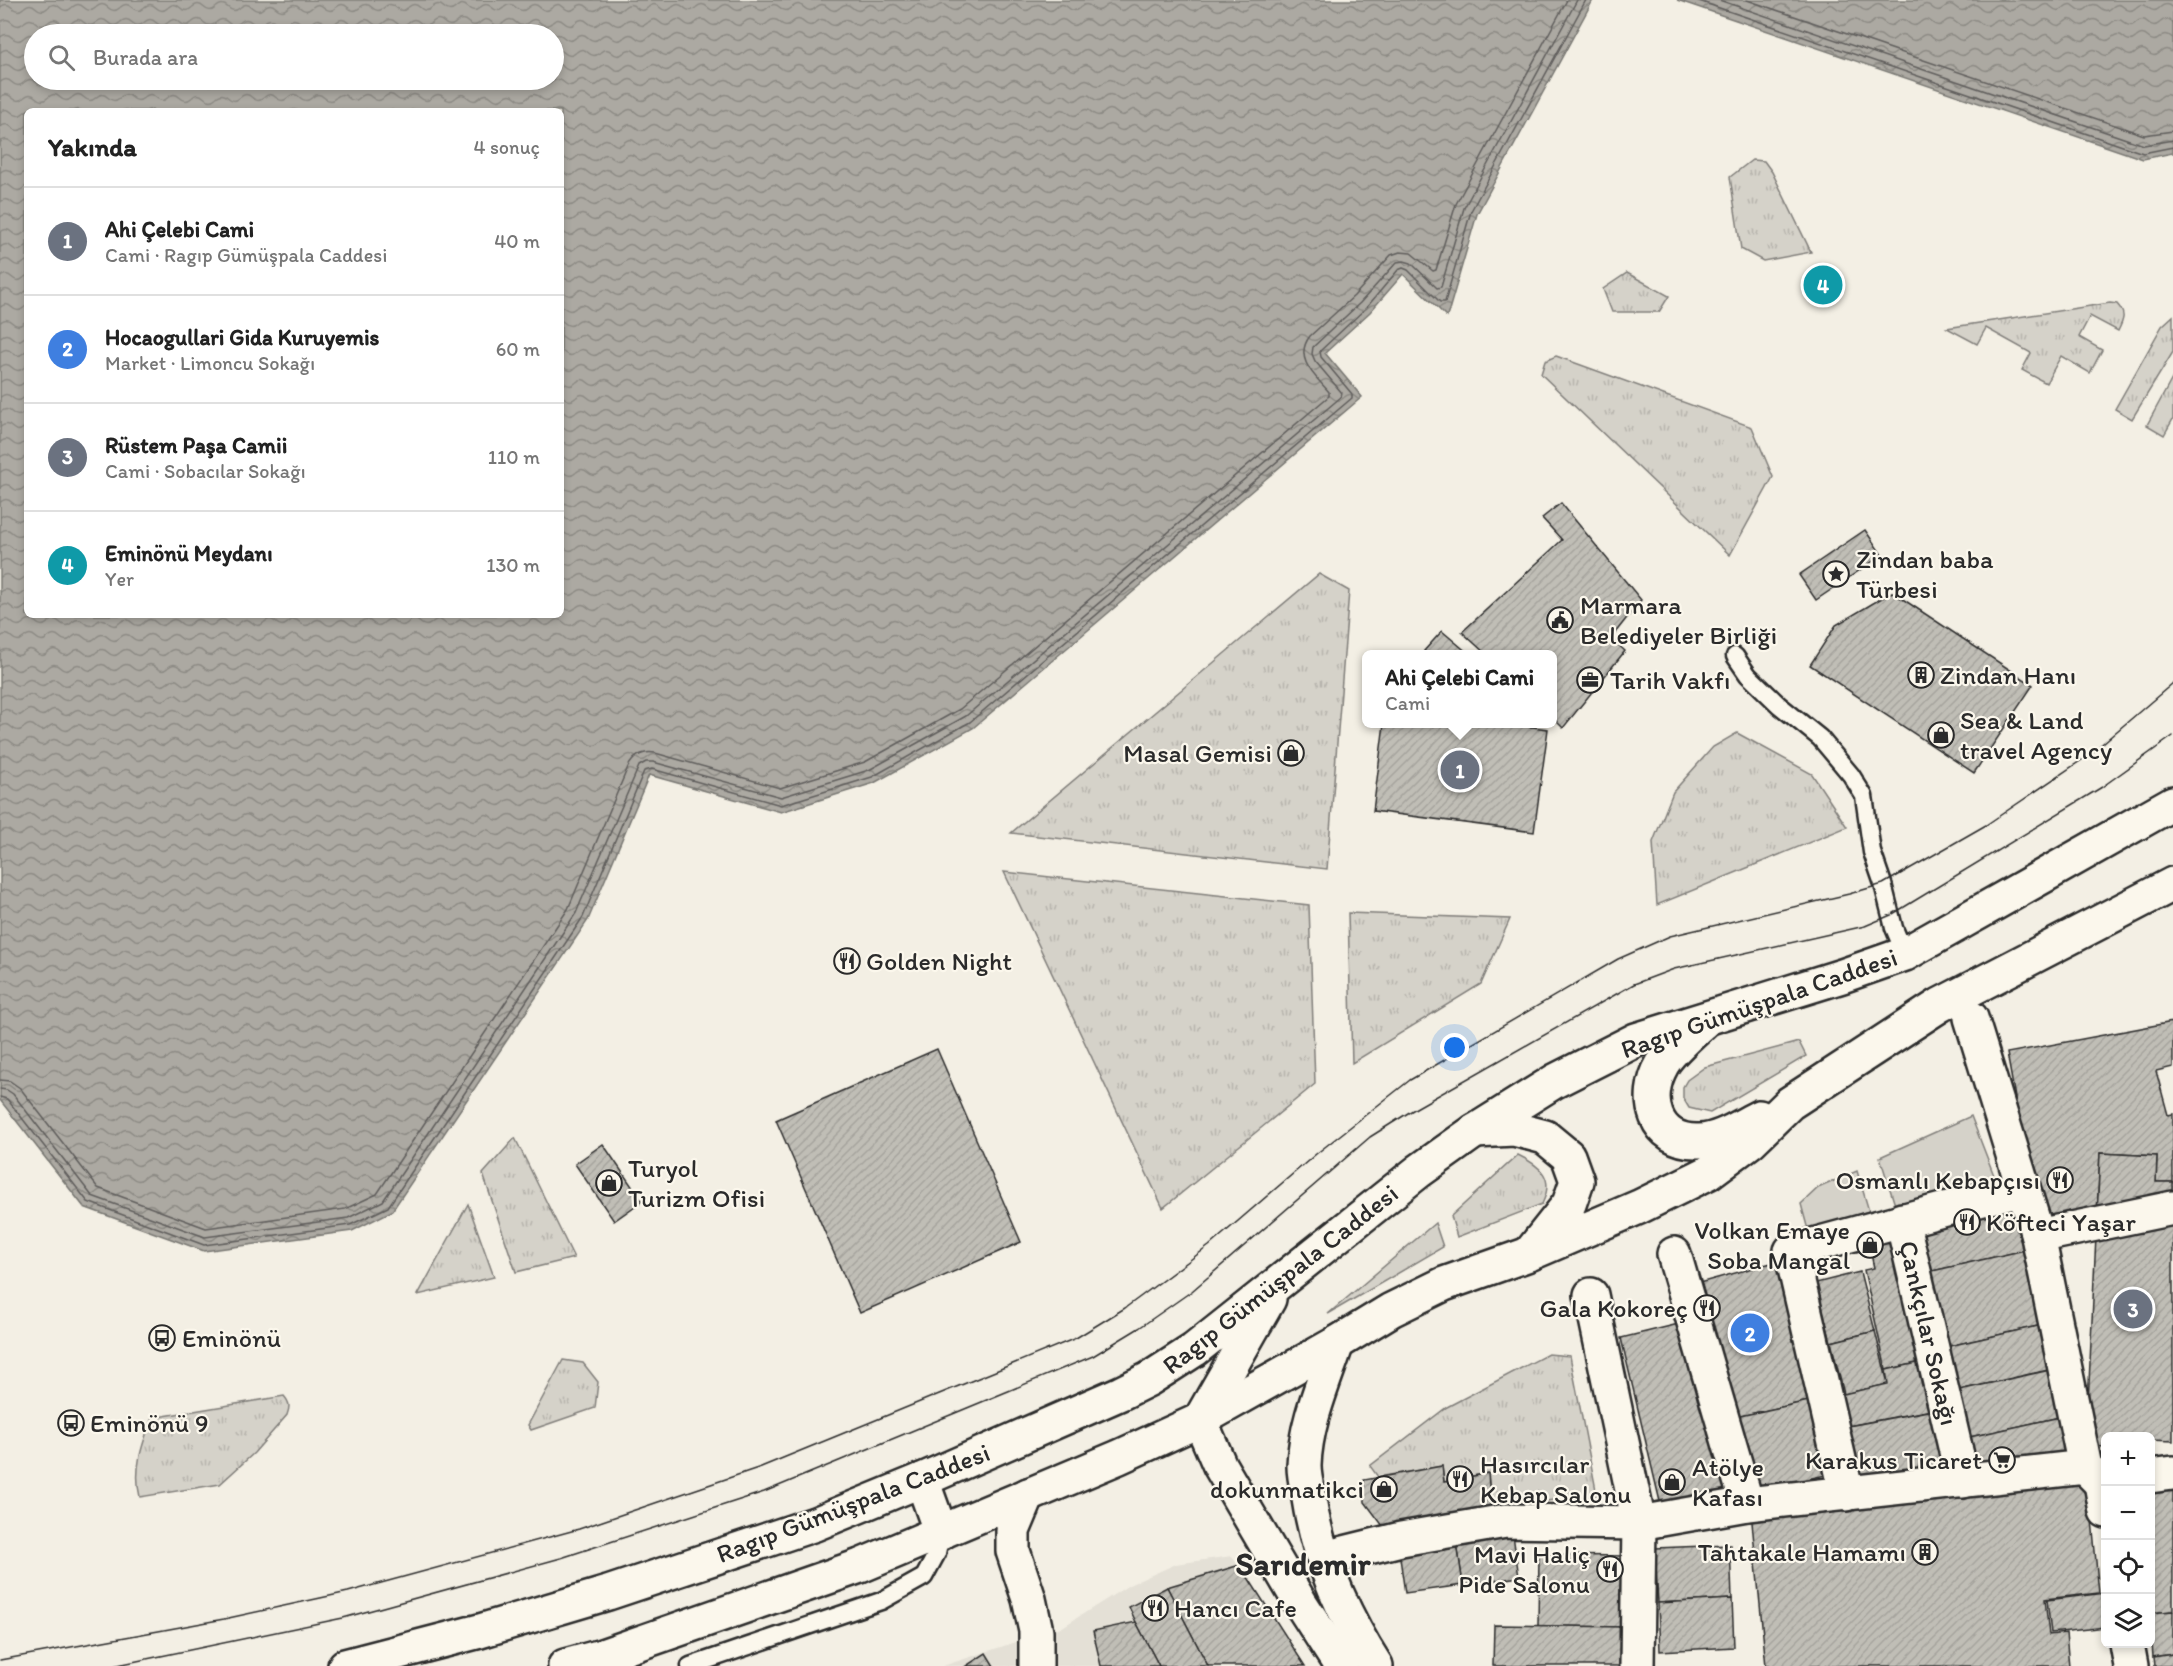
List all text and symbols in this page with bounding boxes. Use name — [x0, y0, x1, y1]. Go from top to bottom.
search box — [24, 24, 564, 90]
icon: search — [45, 41, 78, 74]
text: Burada ara — [93, 44, 198, 71]
text: Yakında — [48, 131, 137, 163]
text: 4 sonuç — [473, 135, 540, 159]
text: Ahi Çelebi Cami — [105, 216, 254, 243]
text: 1 — [63, 229, 72, 253]
text: 40 m — [494, 229, 540, 253]
text: Cami · Ragıp Gümüşpala Caddesi — [105, 243, 387, 267]
pin: 4 — [1804, 262, 1842, 308]
text: Hocaogullari Gida Kuruyemis — [105, 324, 379, 351]
text: 2 — [62, 337, 73, 361]
text: 60 m — [496, 337, 540, 361]
text: Market · Limoncu Sokağı — [105, 351, 315, 375]
text: Rüstem Paşa Camii — [105, 432, 287, 459]
text: 3 — [62, 445, 73, 469]
text: 110 m — [488, 445, 540, 469]
text: Cami · Sobacılar Sokağı — [105, 459, 306, 483]
text: Eminönü Meydanı — [105, 540, 273, 567]
place label: Zindan baba Türbesi — [1856, 543, 1994, 605]
text: 4 — [61, 553, 74, 577]
text: 130 m — [486, 553, 540, 577]
place icon: Zindan baba Türbesi — [1821, 559, 1851, 589]
text: Yer — [105, 567, 134, 591]
place label: Marmara Belediyeler Birliği — [1580, 589, 1777, 651]
public building icon: Marmara Belediyeler Birliği — [1545, 605, 1575, 635]
popup — [1362, 650, 1557, 728]
place label: Zindan Hanı — [1940, 659, 2076, 691]
building icon: Zindan Hanı — [1906, 660, 1936, 690]
text: Ahi Çelebi Cami — [1385, 664, 1534, 691]
place label: Tarih Vakfı — [1610, 664, 1730, 696]
office icon: Tarih Vakfı — [1575, 665, 1605, 695]
text: Cami — [1385, 691, 1430, 715]
place label: Sea & Land travel Agency — [1960, 704, 2112, 766]
shop icon: Sea & Land travel Agency — [1926, 720, 1956, 750]
place label: Masal Gemisi — [1123, 737, 1272, 769]
shop icon: Masal Gemisi — [1276, 738, 1306, 768]
pin: 1 — [1440, 748, 1480, 792]
street label: Ragıp Gümüşpala Caddesi — [1617, 941, 1901, 1065]
place label: Golden Night — [866, 945, 1012, 977]
restaurant icon: Golden Night — [832, 946, 862, 976]
your location — [1440, 1033, 1469, 1062]
place label: Turyol Turizm Ofisi — [628, 1152, 765, 1214]
place label: Osmanlı Kebapçısı — [1835, 1164, 2040, 1196]
restaurant icon: Osmanlı Kebapçısı — [2045, 1165, 2075, 1195]
shop icon: Turyol Turizm Ofisi — [594, 1168, 624, 1198]
street label: Ragıp Gümüşpala Caddesi — [1156, 1177, 1404, 1381]
place label: Köfteci Yaşar — [1986, 1206, 2136, 1238]
restaurant icon: Köfteci Yaşar — [1952, 1207, 1982, 1237]
place label: Volkan Emaye Soba Mangal — [1694, 1214, 1850, 1276]
shop icon: Volkan Emaye Soba Mangal — [1855, 1230, 1885, 1260]
street label: Çankçılar Sokağı — [1892, 1238, 1966, 1428]
pin: 3 — [2114, 1286, 2152, 1332]
place label: Gala Kokoreç — [1540, 1292, 1688, 1324]
restaurant icon: Gala Kokoreç — [1692, 1293, 1722, 1323]
pin: 2 — [1730, 1310, 1770, 1356]
place label: Eminönü — [182, 1322, 281, 1354]
bus stop icon: Eminönü — [147, 1323, 177, 1353]
place label: Eminönü 9 — [90, 1407, 209, 1439]
bus stop icon: Eminönü 9 — [56, 1408, 86, 1438]
map controls — [2101, 1432, 2155, 1648]
button: + — [2101, 1432, 2155, 1486]
street label: Ragıp Gümüşpala Caddesi — [712, 1436, 994, 1570]
place label: Karakus Ticaret — [1805, 1444, 1982, 1476]
supermarket icon: Karakus Ticaret — [1987, 1445, 2017, 1475]
place label: Hasırcılar Kebap Salonu — [1480, 1448, 1632, 1510]
place label: Atölye Kafası — [1692, 1451, 1764, 1513]
restaurant icon: Hasırcılar Kebap Salonu — [1445, 1464, 1475, 1494]
shop icon: Atölye Kafası — [1657, 1467, 1687, 1497]
place label: dokunmatikci — [1210, 1473, 1364, 1505]
shop icon: dokunmatikci — [1369, 1474, 1399, 1504]
button: − — [2101, 1486, 2155, 1540]
place label: Tahtakale Hamamı — [1698, 1536, 1906, 1568]
building icon: Tahtakale Hamamı — [1910, 1537, 1940, 1567]
place label: Mavi Haliç Pide Salonu — [1458, 1538, 1590, 1600]
button: locate — [2101, 1540, 2155, 1594]
district label: Sarıdemir — [1236, 1545, 1372, 1583]
restaurant icon: Mavi Haliç Pide Salonu — [1595, 1554, 1625, 1584]
place label: Hancı Cafe — [1174, 1592, 1297, 1624]
restaurant icon: Hancı Cafe — [1140, 1593, 1170, 1623]
button: layers — [2101, 1594, 2155, 1648]

